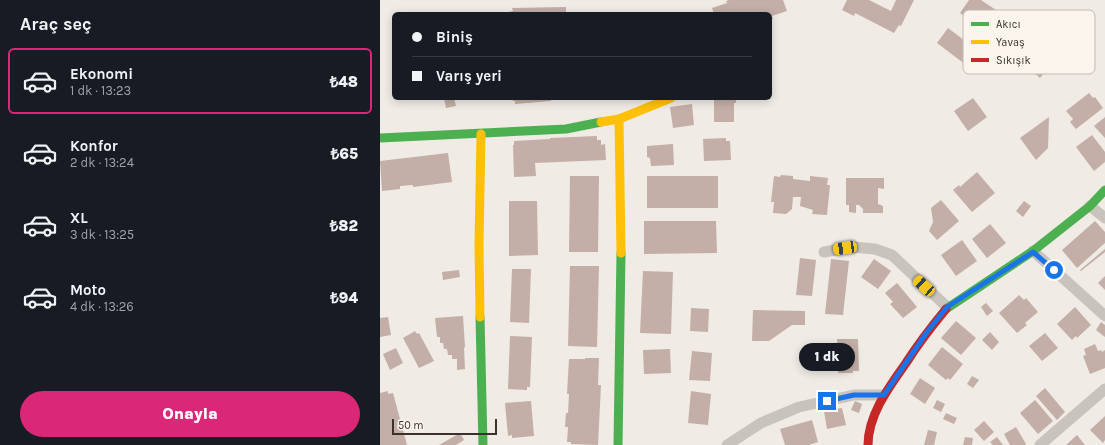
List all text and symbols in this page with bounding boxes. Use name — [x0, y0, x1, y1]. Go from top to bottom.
legend — [963, 10, 1095, 74]
text: Araç seç — [20, 13, 92, 35]
text: Akıcı — [996, 18, 1021, 31]
text: Biniş — [436, 28, 473, 46]
text: Yavaş — [996, 36, 1025, 49]
text: Sıkışık — [996, 54, 1031, 67]
icon: car — [22, 63, 58, 99]
text: Ekonomi — [70, 65, 133, 83]
text: Varış yeri — [436, 67, 502, 85]
text: ₺48 — [330, 73, 358, 91]
text: 1 dk · 13:23 — [70, 83, 131, 98]
icon: car — [22, 135, 58, 171]
text: Konfor — [70, 137, 118, 155]
text: ₺65 — [331, 145, 358, 163]
text: 2 dk · 13:24 — [70, 155, 134, 170]
icon: car — [22, 207, 58, 243]
text: XL — [70, 209, 88, 227]
text: ₺82 — [330, 217, 358, 235]
text: 3 dk · 13:25 — [70, 227, 134, 242]
car — [832, 240, 858, 256]
route start — [1045, 261, 1063, 279]
car — [911, 274, 937, 298]
icon: car — [22, 279, 58, 315]
text: Moto — [70, 281, 106, 299]
text: ₺94 — [330, 289, 358, 307]
text: 4 dk · 13:26 — [70, 299, 134, 314]
callout: 1 dk — [799, 343, 855, 371]
text: 1 dk — [815, 349, 839, 364]
button: Onayla — [20, 391, 360, 437]
route end — [818, 392, 836, 410]
scale bar — [392, 417, 497, 436]
text: 50 m — [398, 419, 424, 432]

